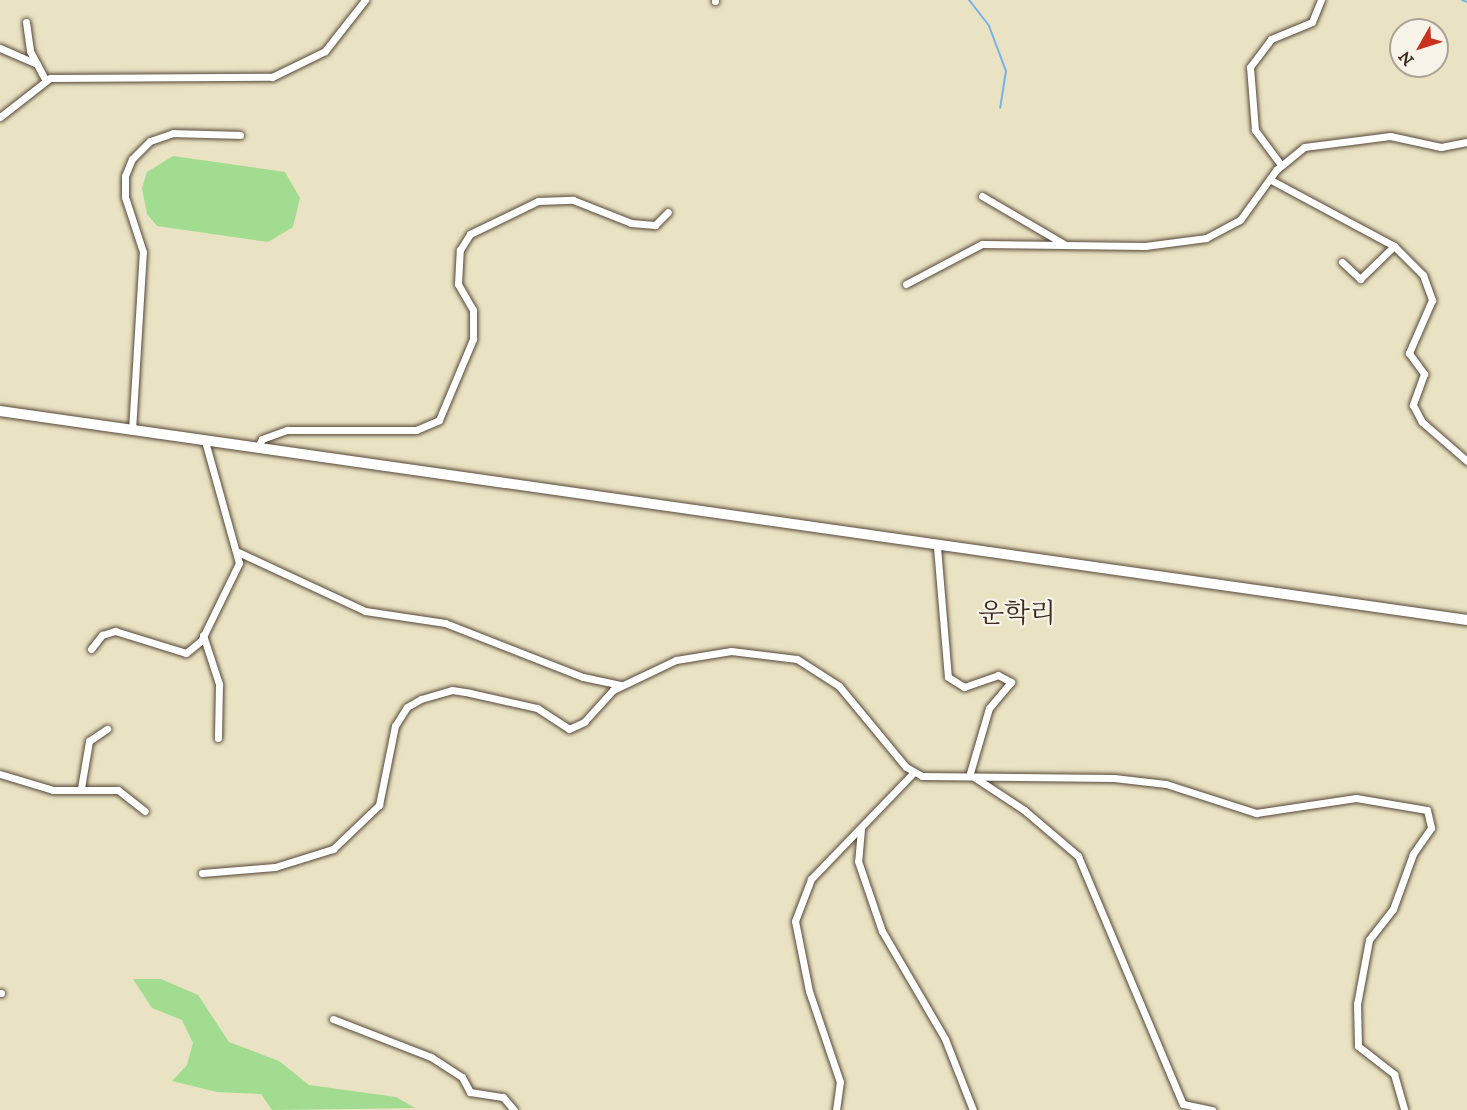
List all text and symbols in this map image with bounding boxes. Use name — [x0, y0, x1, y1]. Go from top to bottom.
north arrow — [1389, 18, 1449, 78]
text: N — [1395, 47, 1418, 69]
district label: 운학리 — [978, 599, 1056, 631]

